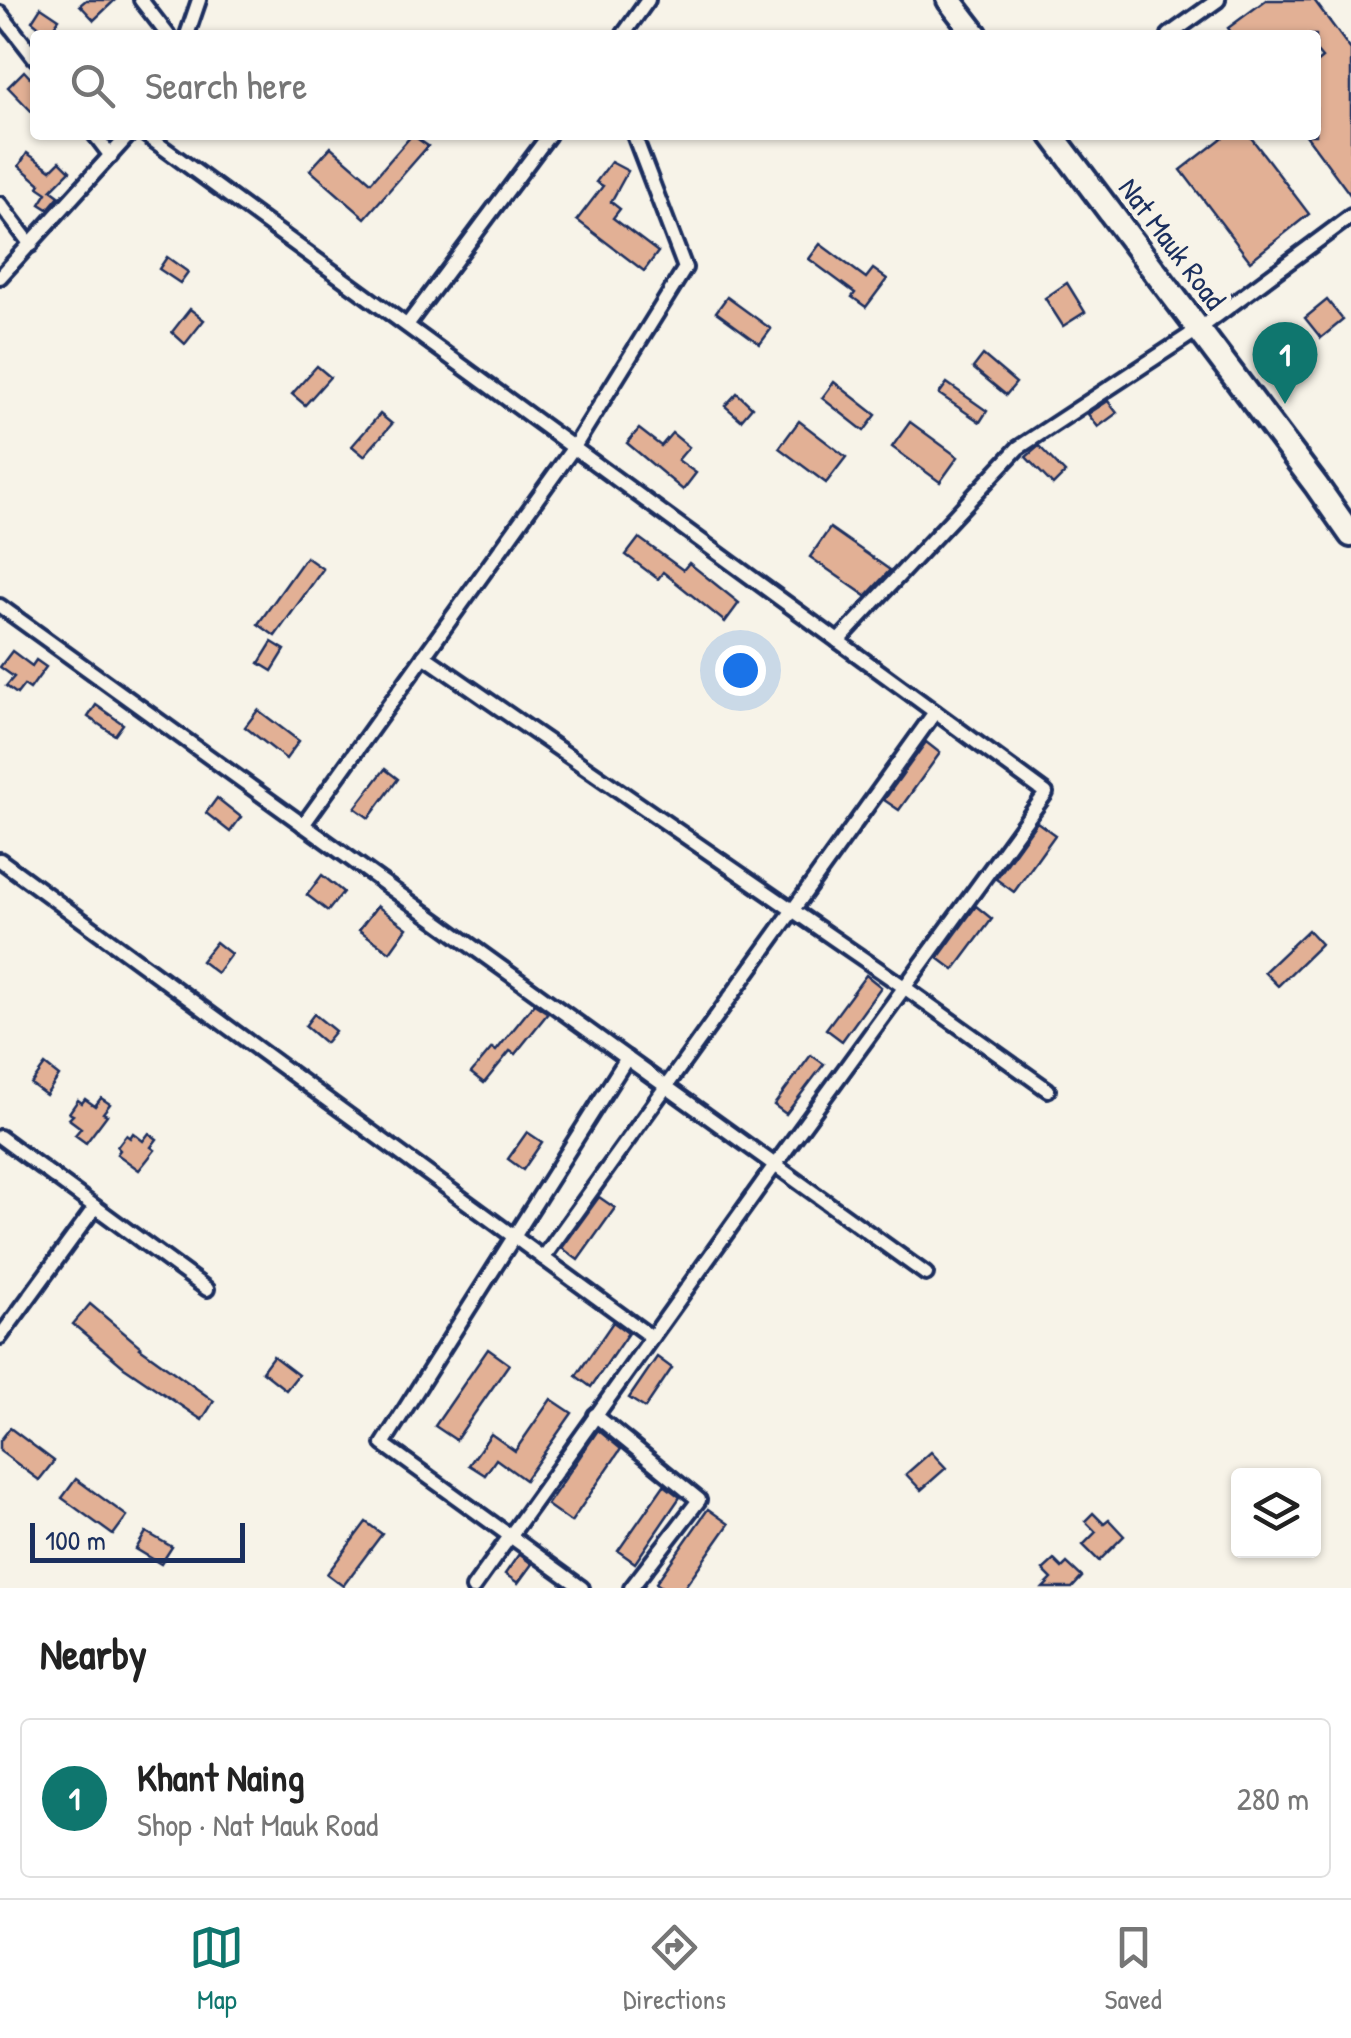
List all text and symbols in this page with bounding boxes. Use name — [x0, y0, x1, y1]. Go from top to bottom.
search box — [30, 30, 1321, 140]
icon: search — [65, 58, 120, 113]
text: Search here — [145, 59, 307, 111]
street label: Nat Mauk Road — [1110, 169, 1236, 318]
pin: 1 — [1252, 322, 1318, 404]
your location — [715, 645, 766, 696]
map controls — [1231, 1468, 1321, 1558]
button: layers — [1231, 1468, 1321, 1558]
scale bar — [30, 1518, 245, 1562]
text: 100 m — [45, 1521, 106, 1559]
text: Nearby — [40, 1625, 147, 1682]
text: Khant Naing — [137, 1751, 304, 1803]
text: 1 — [69, 1777, 80, 1820]
text: 280 m — [1237, 1777, 1309, 1820]
text: Shop · Nat Mauk Road — [137, 1803, 378, 1846]
tab: Map — [189, 1920, 244, 2018]
tab: Directions — [623, 1920, 726, 2018]
tab: Saved — [1105, 1920, 1162, 2018]

